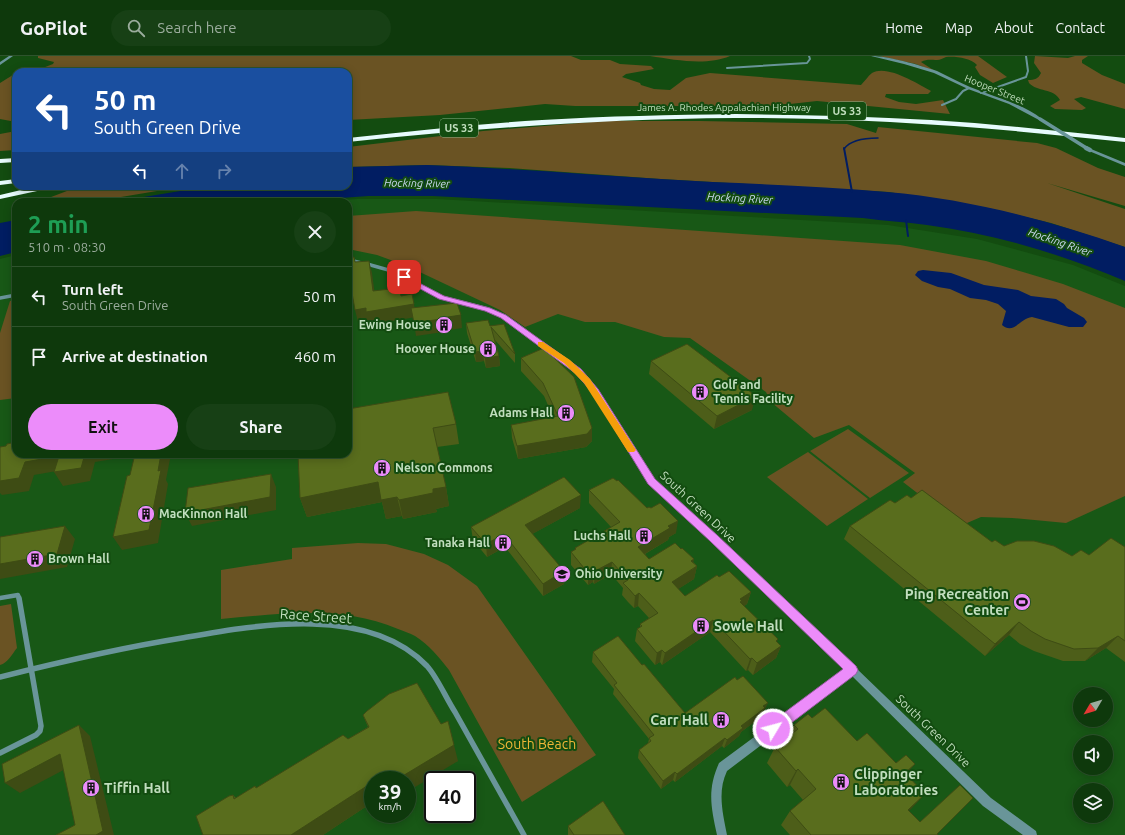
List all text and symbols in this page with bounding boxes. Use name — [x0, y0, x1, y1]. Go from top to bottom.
search box — [111, 10, 391, 46]
text: GoPilot — [20, 17, 87, 39]
icon: search — [125, 17, 147, 39]
text: Search here — [157, 19, 237, 36]
text: Home — [885, 20, 923, 36]
text: Map — [945, 20, 973, 36]
text: About — [995, 20, 1034, 36]
text: Contact — [1056, 20, 1105, 36]
street label: Hooper Street — [963, 72, 1027, 107]
icon: left — [28, 84, 80, 136]
text: 50 m — [94, 84, 156, 115]
street label: James A. Rhodes Appalachian Highway — [637, 102, 811, 113]
road number: US 33 — [828, 102, 866, 120]
text: South Green Drive — [94, 117, 241, 137]
road number: US 33 — [440, 119, 478, 137]
icon: left — [129, 160, 151, 182]
icon: ahead — [171, 160, 193, 182]
icon: right — [213, 160, 235, 182]
water label: Hocking River — [384, 176, 451, 190]
water label: Hocking River — [707, 190, 774, 206]
text: 2 min — [28, 211, 89, 238]
button: close — [294, 211, 336, 253]
water label: Hocking River — [1027, 226, 1094, 259]
text: 510 m · 08:30 — [28, 240, 106, 254]
pin — [387, 260, 421, 294]
icon: arrive — [393, 266, 415, 288]
text: Turn left — [62, 281, 123, 298]
icon: left — [28, 286, 50, 308]
text: 50 m — [303, 288, 336, 305]
text: South Green Drive — [62, 298, 168, 312]
building icon: Ewing House — [434, 315, 454, 335]
place label: Ewing House — [359, 318, 431, 331]
building icon: Hoover House — [478, 339, 498, 359]
place label: Hoover House — [395, 342, 475, 355]
icon: arrive — [28, 346, 50, 368]
text: Arrive at destination — [62, 348, 208, 365]
text: 460 m — [294, 348, 336, 365]
place label: Golf and Tennis Facility — [713, 378, 794, 405]
building icon: Golf and Tennis Facility — [690, 382, 710, 402]
building icon: Adams Hall — [556, 403, 576, 423]
button: Exit — [28, 404, 178, 450]
button: Share — [186, 404, 336, 450]
place label: Adams Hall — [490, 406, 553, 419]
building icon: Nelson Commons — [372, 458, 392, 478]
place label: Nelson Commons — [395, 461, 493, 474]
street label: South Green Drive — [658, 468, 739, 545]
building icon: MacKinnon Hall — [136, 504, 156, 524]
place label: MacKinnon Hall — [159, 507, 248, 520]
building icon: Luchs Hall — [634, 526, 654, 546]
place label: Luchs Hall — [573, 529, 631, 542]
building icon: Tanaka Hall — [493, 533, 513, 553]
place label: Tanaka Hall — [425, 536, 490, 549]
building icon: Brown Hall — [25, 549, 45, 569]
place label: Brown Hall — [48, 552, 110, 565]
school or university icon: Ohio University — [552, 564, 572, 584]
place label: Ohio University — [575, 567, 663, 580]
place label: Ping Recreation Center — [905, 586, 1009, 618]
sports icon: Ping Recreation Center — [1012, 592, 1032, 612]
street label: Race Street — [279, 605, 353, 627]
building icon: Sowle Hall — [691, 616, 711, 636]
place label: Sowle Hall — [714, 618, 783, 634]
north arrow — [1073, 687, 1113, 727]
map controls — [1073, 687, 1113, 823]
street label: South Green Drive — [894, 692, 973, 769]
position arrow — [752, 708, 794, 750]
building icon: Carr Hall — [711, 710, 731, 730]
place label: Carr Hall — [650, 712, 708, 728]
button: sound — [1073, 735, 1113, 775]
park label: South Beach — [498, 736, 576, 752]
place label: Clippinger Laboratories — [854, 766, 938, 798]
speed limit sign: 40 — [424, 771, 476, 823]
building icon: Clippinger Laboratories — [831, 772, 851, 792]
building icon: Tiffin Hall — [81, 778, 101, 798]
place label: Tiffin Hall — [104, 780, 170, 796]
text: 39 — [379, 780, 401, 803]
button: layers — [1073, 783, 1113, 823]
text: km/h — [378, 801, 402, 812]

